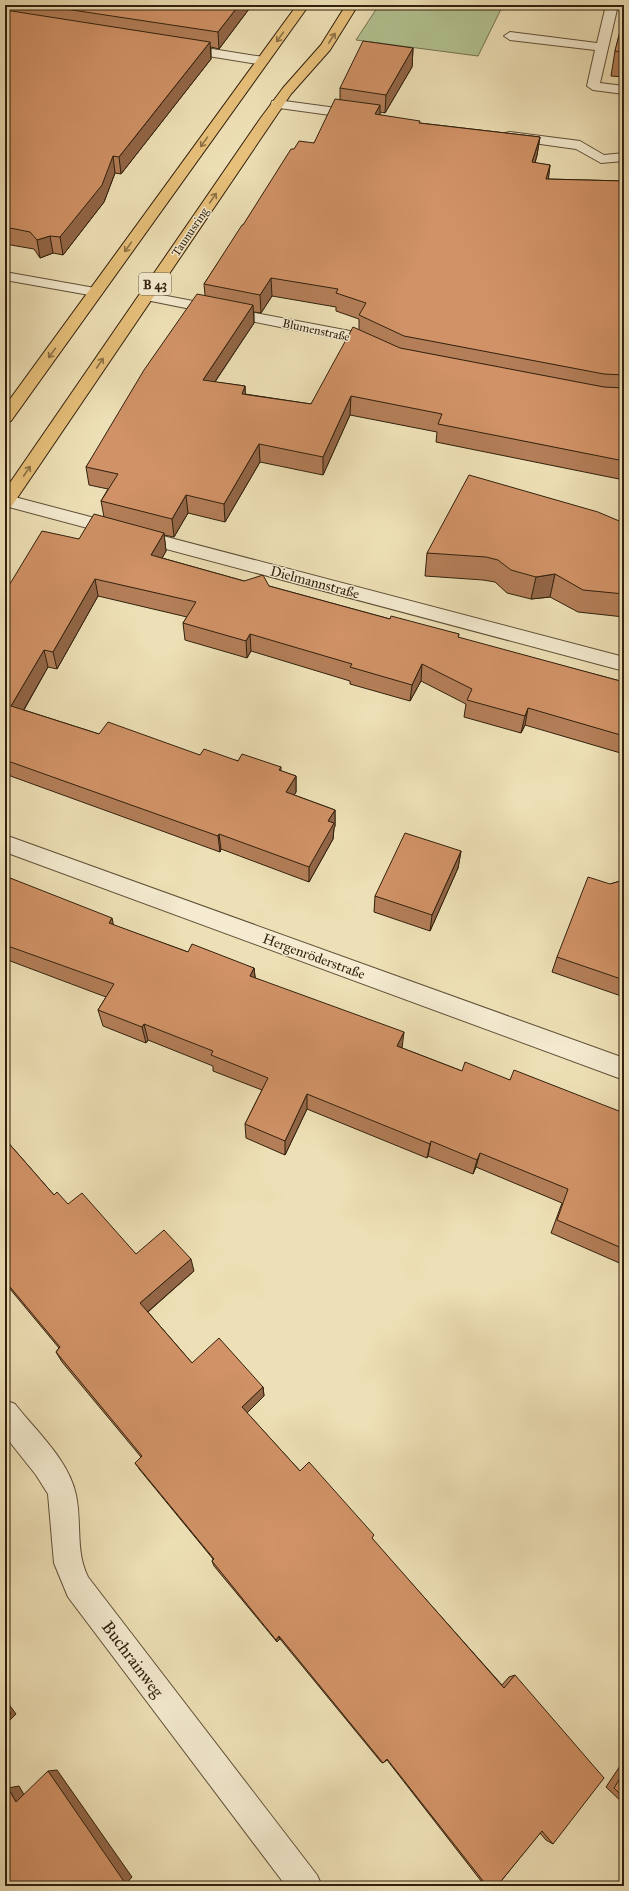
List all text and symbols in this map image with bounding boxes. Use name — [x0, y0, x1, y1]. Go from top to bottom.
one-way arrow — [276, 31, 284, 42]
one-way arrow — [327, 32, 336, 43]
one-way arrow — [200, 136, 208, 147]
one-way arrow — [209, 193, 217, 204]
street label: Taunusring — [169, 205, 213, 260]
one-way arrow — [124, 242, 132, 253]
road number: B 43 — [139, 273, 171, 295]
street label: Blumenstraße — [281, 316, 351, 344]
one-way arrow — [48, 347, 56, 358]
one-way arrow — [96, 358, 104, 369]
one-way arrow — [23, 465, 31, 476]
street label: Dielmannstraße — [268, 562, 361, 603]
street label: Hergenröderstraße — [260, 930, 368, 983]
street label: Buchrainweg — [97, 1617, 168, 1702]

